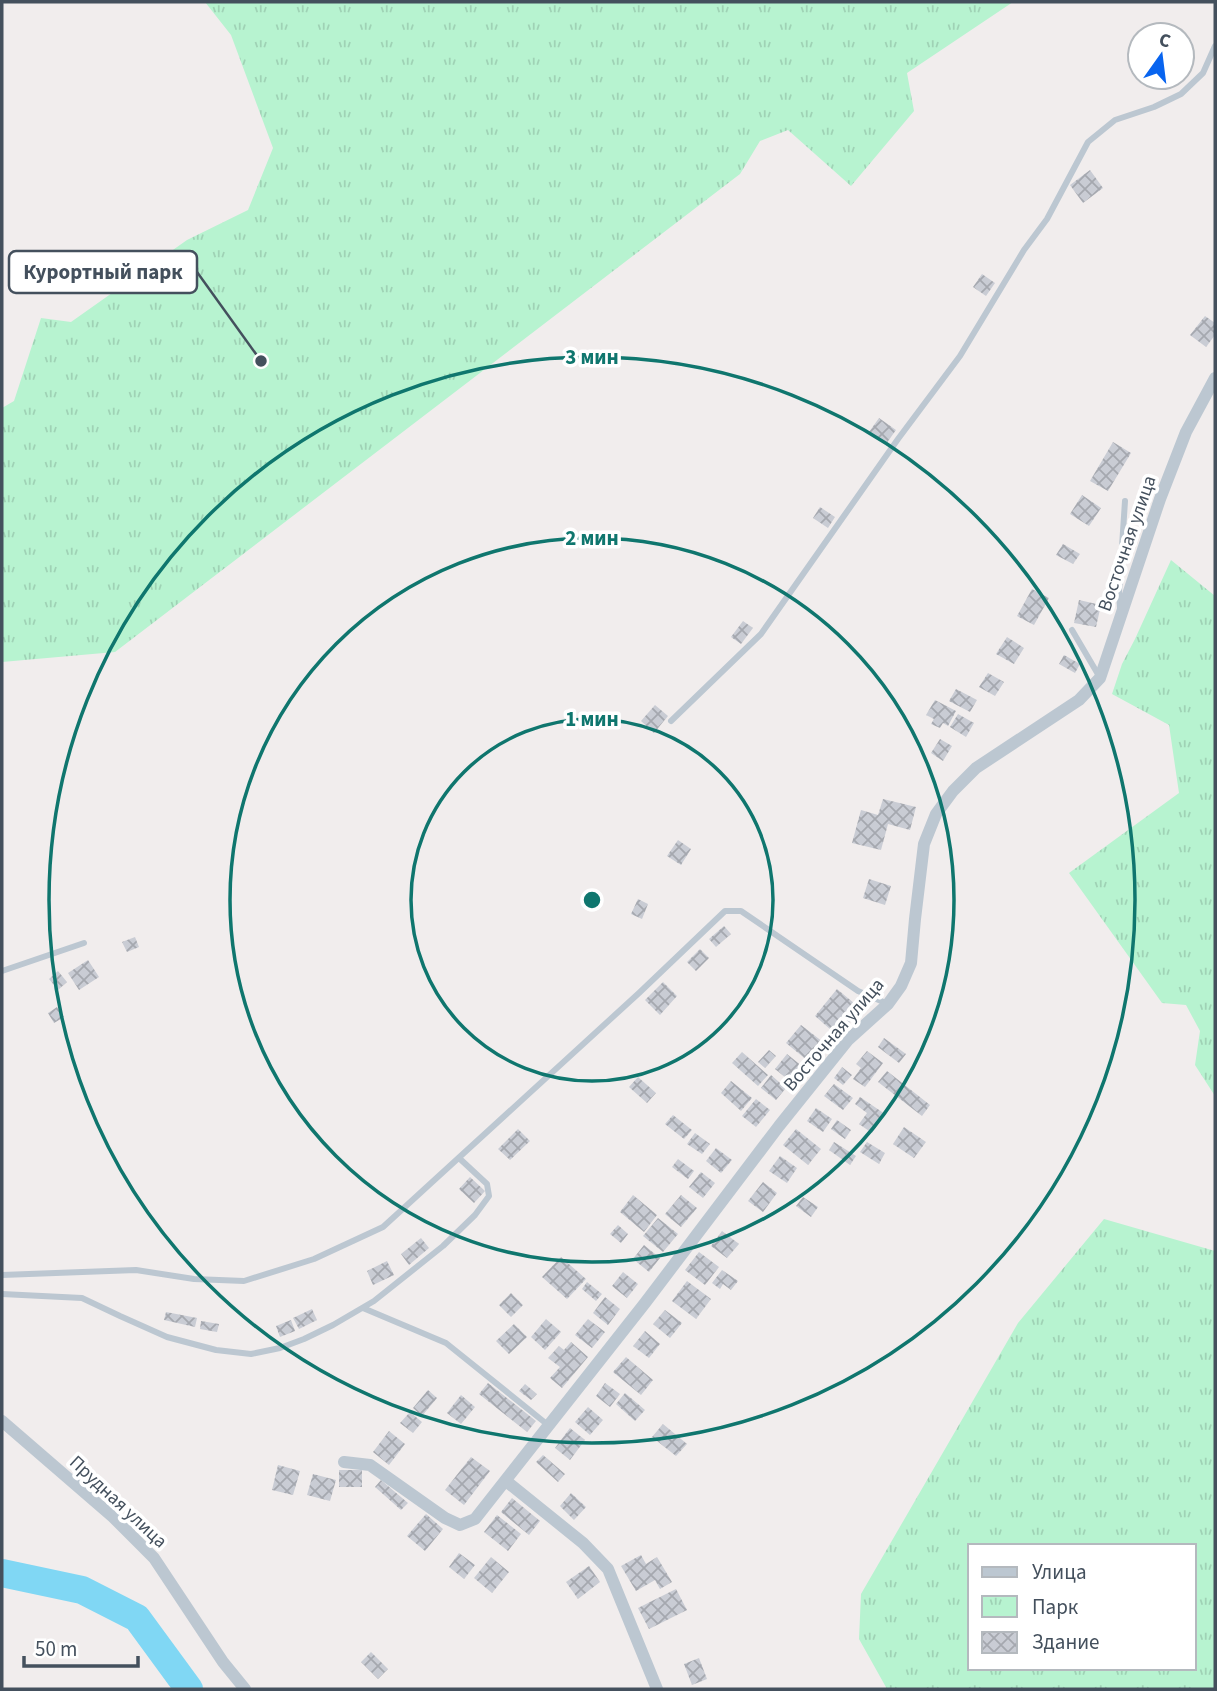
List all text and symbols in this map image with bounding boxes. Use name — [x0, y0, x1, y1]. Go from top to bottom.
north arrow — [1126, 21, 1196, 91]
text: С — [1156, 27, 1173, 55]
callout: Курортный парк — [9, 251, 197, 293]
text: Курортный парк — [23, 257, 183, 287]
text: 3 мин — [565, 342, 619, 372]
street label: Восточная улица — [1092, 472, 1163, 615]
text: 2 мин — [565, 523, 619, 553]
text: 1 мин — [565, 704, 619, 734]
centre of rings — [580, 888, 604, 912]
street label: Восточная улица — [777, 973, 891, 1097]
street label: Прудная улица — [63, 1450, 173, 1555]
legend — [968, 1544, 1196, 1670]
text: Улица — [1032, 1557, 1087, 1587]
text: Парк — [1032, 1592, 1079, 1622]
scale bar — [24, 1624, 138, 1668]
text: Здание — [1032, 1627, 1100, 1657]
text: 50 m — [35, 1634, 77, 1664]

